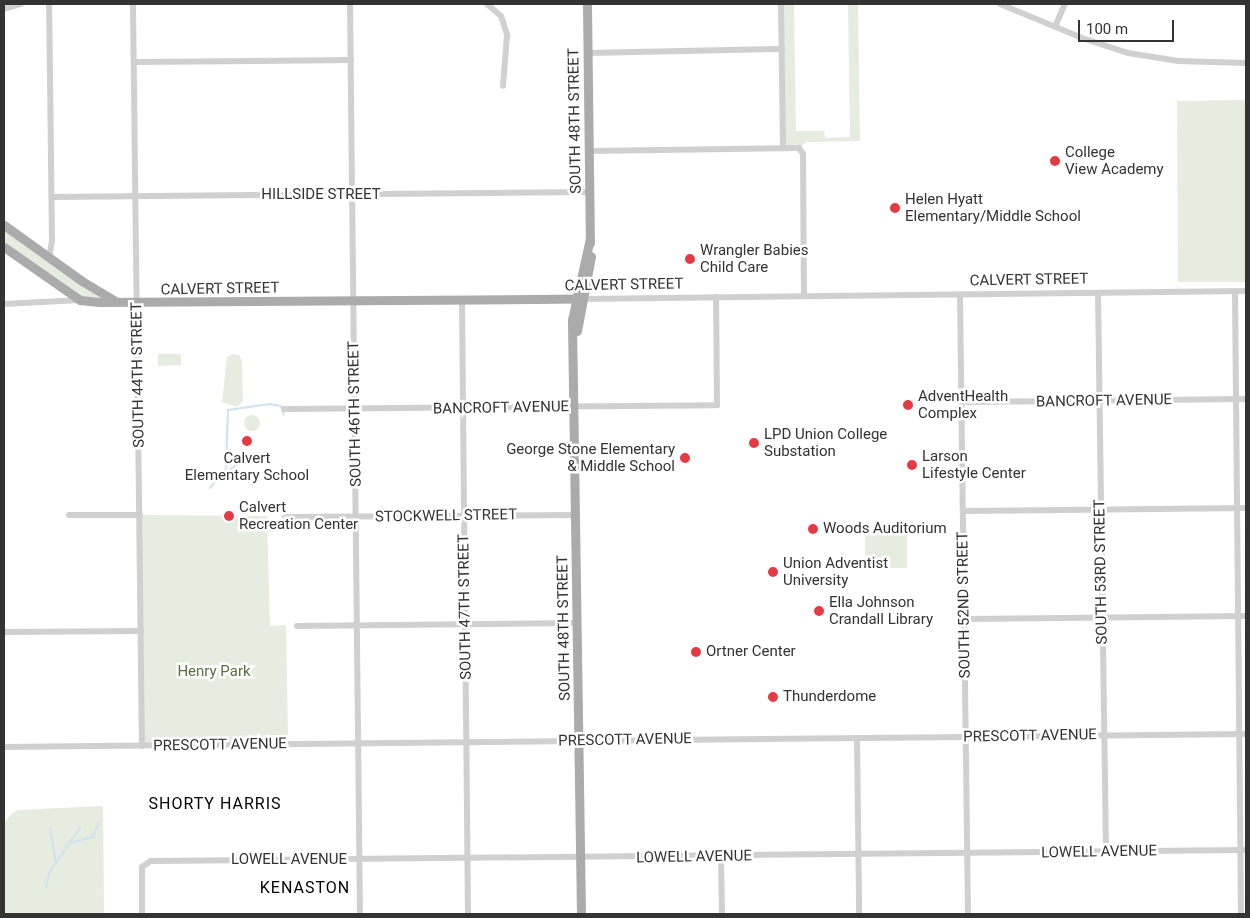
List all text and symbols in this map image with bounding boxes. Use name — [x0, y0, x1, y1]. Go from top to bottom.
scale bar — [1080, 10, 1176, 42]
text: 100 m — [1086, 20, 1128, 38]
street label: SOUTH 48TH STREET — [565, 48, 585, 194]
place label: College View Academy — [1065, 143, 1164, 178]
marker: College View Academy — [1049, 155, 1061, 167]
street label: HILLSIDE STREET — [261, 186, 381, 204]
place label: Helen Hyatt Elementary/Middle School — [905, 190, 1081, 225]
marker: Helen Hyatt Elementary/Middle School — [889, 202, 901, 214]
place label: Wrangler Babies Child Care — [700, 241, 808, 276]
marker: Wrangler Babies Child Care — [684, 253, 696, 265]
street label: CALVERT STREET — [969, 270, 1089, 290]
street label: CALVERT STREET — [564, 275, 684, 295]
street label: CALVERT STREET — [160, 279, 280, 299]
street label: SOUTH 44TH STREET — [128, 302, 148, 448]
street label: SOUTH 46TH STREET — [345, 341, 365, 487]
place label: AdventHealth Complex — [918, 387, 1008, 422]
street label: BANCROFT AVENUE — [1036, 391, 1172, 411]
street label: BANCROFT AVENUE — [433, 398, 569, 418]
marker: AdventHealth Complex — [902, 399, 914, 411]
place label: LPD Union College Substation — [764, 425, 887, 460]
marker: Calvert Elementary School — [241, 435, 253, 447]
marker: LPD Union College Substation — [748, 437, 760, 449]
place label: George Stone Elementary & Middle School — [506, 440, 675, 475]
place label: Larson Lifestyle Center — [922, 447, 1026, 482]
place label: Calvert Elementary School — [185, 449, 309, 484]
marker: George Stone Elementary & Middle School — [679, 452, 691, 464]
marker: Larson Lifestyle Center — [906, 459, 918, 471]
place label: Calvert Recreation Center — [239, 498, 358, 533]
street label: SOUTH 53RD STREET — [1091, 499, 1111, 645]
street label: STOCKWELL STREET — [375, 506, 517, 526]
marker: Calvert Recreation Center — [223, 510, 235, 522]
place label: Woods Auditorium — [823, 520, 947, 538]
marker: Woods Auditorium — [807, 523, 819, 535]
street label: SOUTH 52ND STREET — [954, 532, 974, 678]
street label: SOUTH 47TH STREET — [455, 534, 475, 680]
place label: Union Adventist University — [783, 554, 888, 589]
street label: SOUTH 48TH STREET — [554, 555, 574, 701]
marker: Union Adventist University — [767, 566, 779, 578]
place label: Ella Johnson Crandall Library — [829, 593, 933, 628]
marker: Ella Johnson Crandall Library — [813, 605, 825, 617]
place label: Ortner Center — [706, 643, 796, 661]
marker: Ortner Center — [690, 646, 702, 658]
park label: Henry Park — [177, 663, 251, 681]
place label: Thunderdome — [783, 688, 876, 706]
marker: Thunderdome — [767, 691, 779, 703]
street label: PRESCOTT AVENUE — [963, 726, 1097, 746]
street label: PRESCOTT AVENUE — [558, 730, 692, 750]
street label: PRESCOTT AVENUE — [153, 735, 287, 755]
district label: SHORTY HARRIS — [147, 794, 283, 814]
street label: LOWELL AVENUE — [1041, 842, 1157, 862]
street label: LOWELL AVENUE — [636, 847, 752, 867]
street label: LOWELL AVENUE — [231, 851, 347, 869]
district label: KENASTON — [259, 878, 351, 898]

